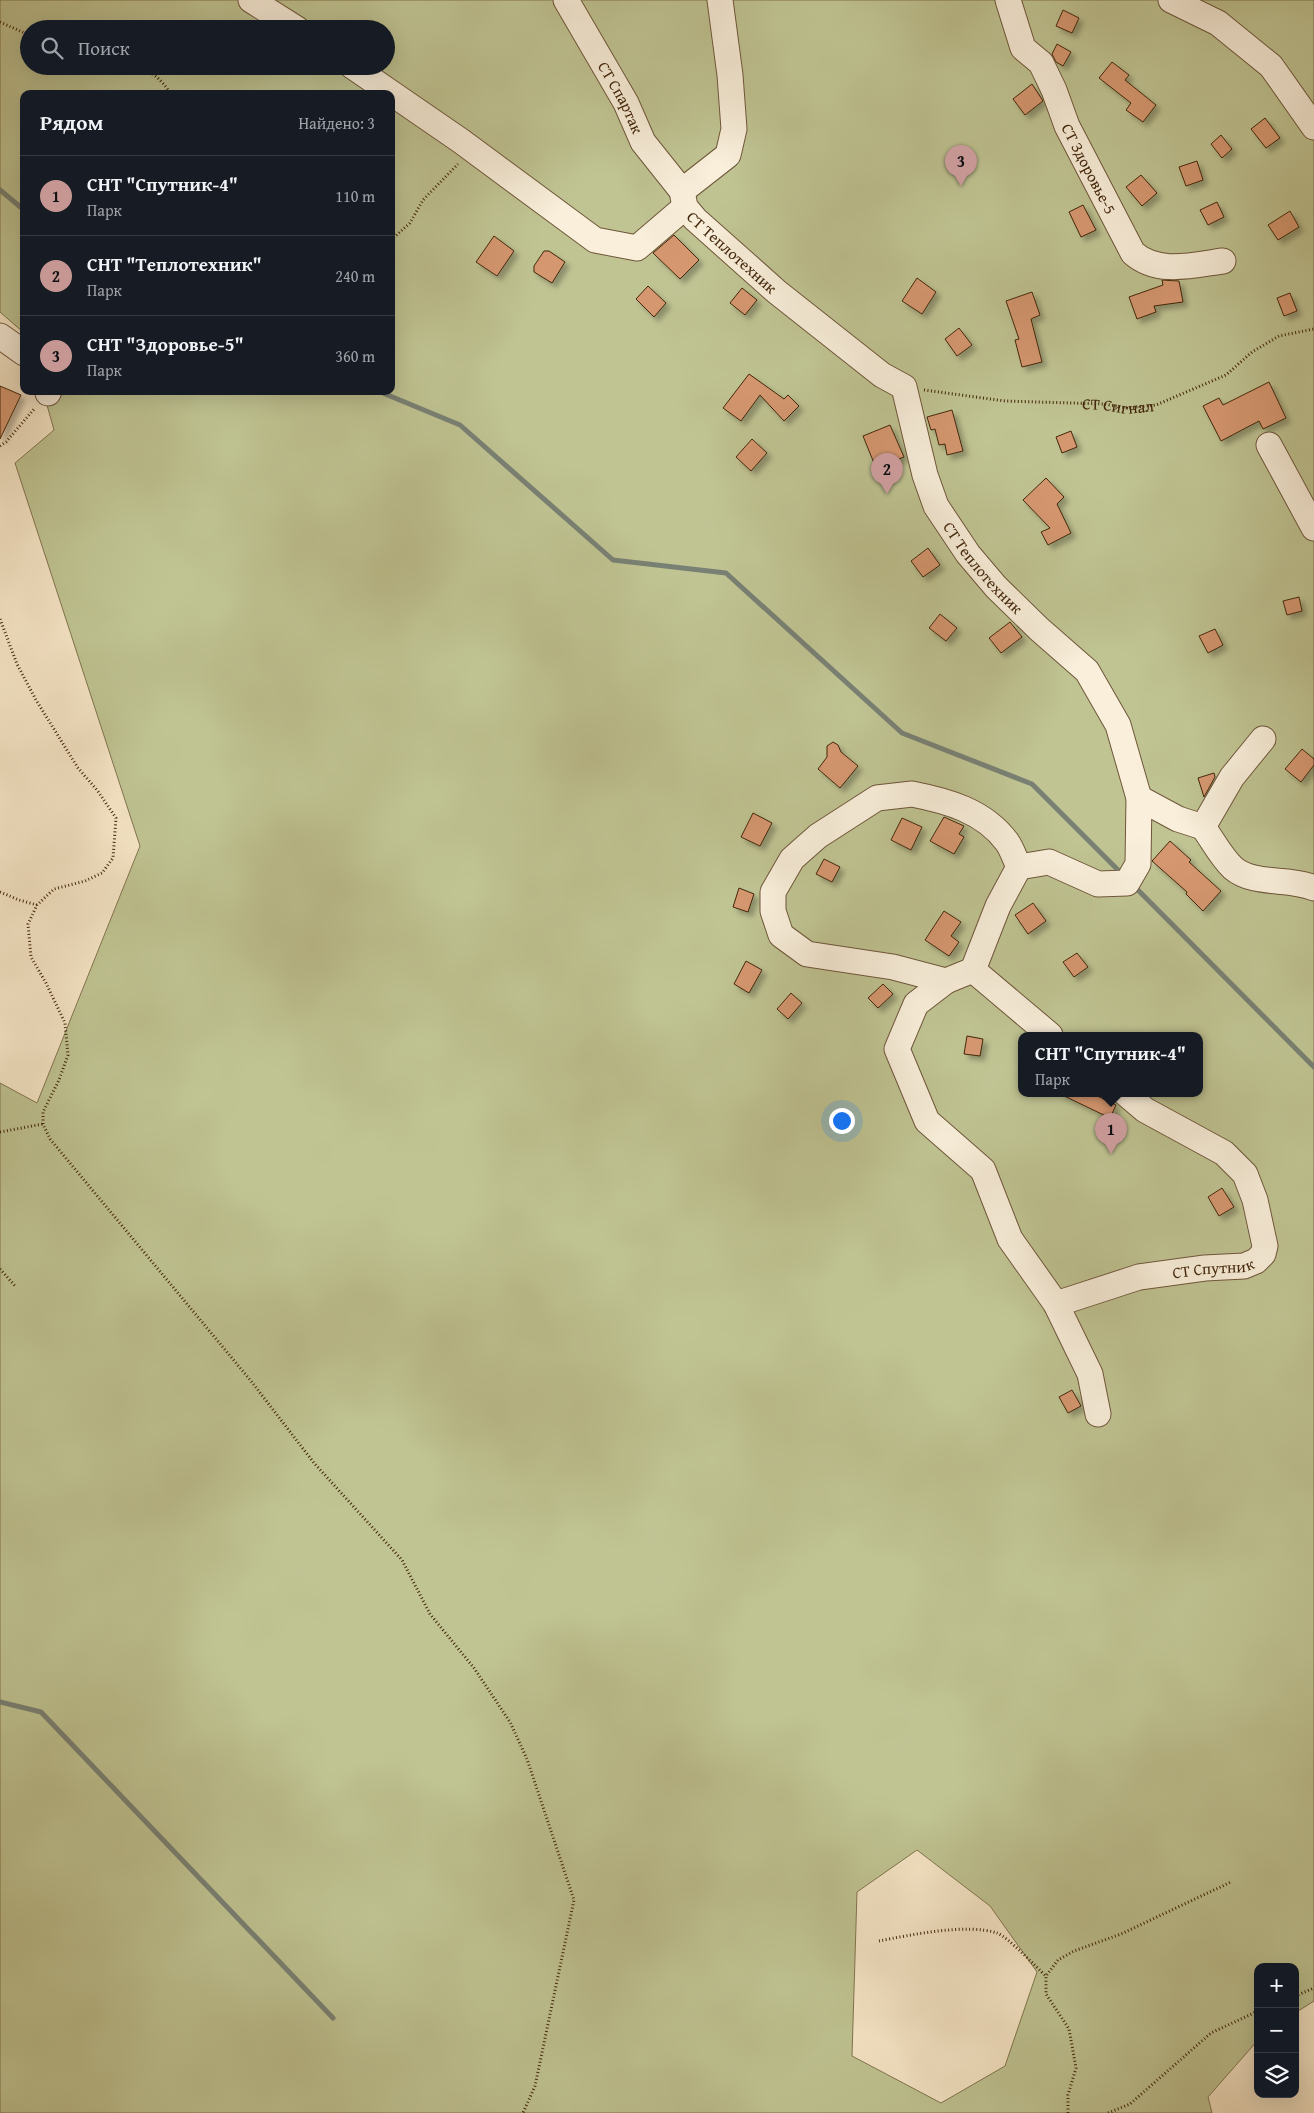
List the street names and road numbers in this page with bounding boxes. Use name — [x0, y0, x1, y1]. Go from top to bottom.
street label: СТ Спартак — [592, 57, 650, 138]
street label: СТ Здоровье-5 — [1056, 119, 1123, 218]
street label: СТ Теплотехник — [681, 206, 783, 299]
street label: СТ Сигнал — [1082, 391, 1155, 420]
street label: СТ Теплотехник — [937, 516, 1029, 620]
street label: СТ Спутник — [1171, 1251, 1258, 1284]

